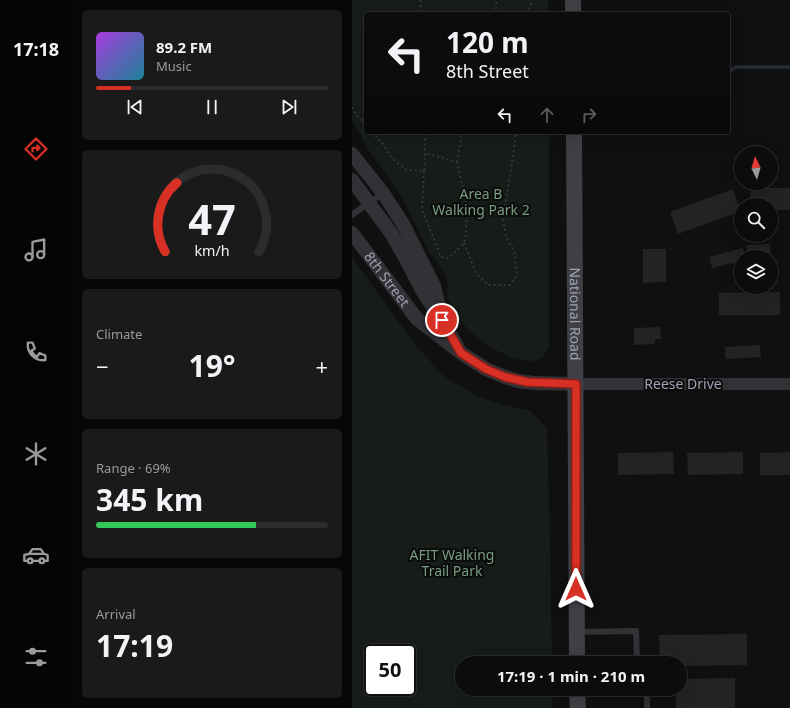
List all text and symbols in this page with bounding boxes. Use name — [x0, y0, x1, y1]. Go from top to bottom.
text: 120 m — [446, 23, 529, 61]
icon: left — [380, 28, 432, 80]
text: 17:18 — [13, 37, 59, 61]
text: 89.2 FM — [156, 37, 212, 57]
text: Music — [156, 57, 192, 75]
text: 8th Street — [446, 59, 529, 83]
icon: previous — [124, 96, 146, 118]
icon: pause — [201, 96, 223, 118]
icon: next — [278, 96, 300, 118]
icon: left — [494, 104, 516, 126]
icon: ahead — [536, 104, 558, 126]
icon: right — [578, 104, 600, 126]
icon: directions — [22, 135, 50, 163]
north arrow — [734, 146, 778, 190]
map controls — [734, 146, 778, 294]
park label: Area B Walking Park 2 — [432, 184, 530, 219]
text: 47 — [188, 191, 236, 247]
button: search — [734, 198, 778, 242]
icon: music — [22, 236, 50, 264]
text: km/h — [194, 241, 230, 260]
street label: 8th Street — [360, 248, 414, 310]
button: layers — [734, 250, 778, 294]
street label: National Road — [566, 267, 585, 361]
pin — [425, 303, 459, 337]
icon: arrive — [431, 309, 453, 331]
text: Climate — [96, 325, 142, 343]
icon: phone — [22, 338, 50, 366]
text: 19° — [188, 345, 236, 386]
text: − — [96, 351, 109, 381]
text: + — [315, 351, 328, 381]
street label: Reese Drive — [644, 374, 722, 393]
icon: climate — [22, 440, 50, 468]
text: Range · 69% — [96, 459, 171, 477]
text: 345 km — [96, 479, 203, 520]
icon: car — [22, 541, 50, 569]
park label: AFIT Walking Trail Park — [410, 545, 494, 580]
position arrow — [555, 568, 597, 610]
text: Arrival — [96, 605, 136, 623]
text: 17:19 — [96, 625, 173, 666]
icon: filters — [22, 643, 50, 671]
speed limit sign: 50 — [364, 644, 416, 696]
text: 17:19 · 1 min · 210 m — [497, 666, 645, 686]

